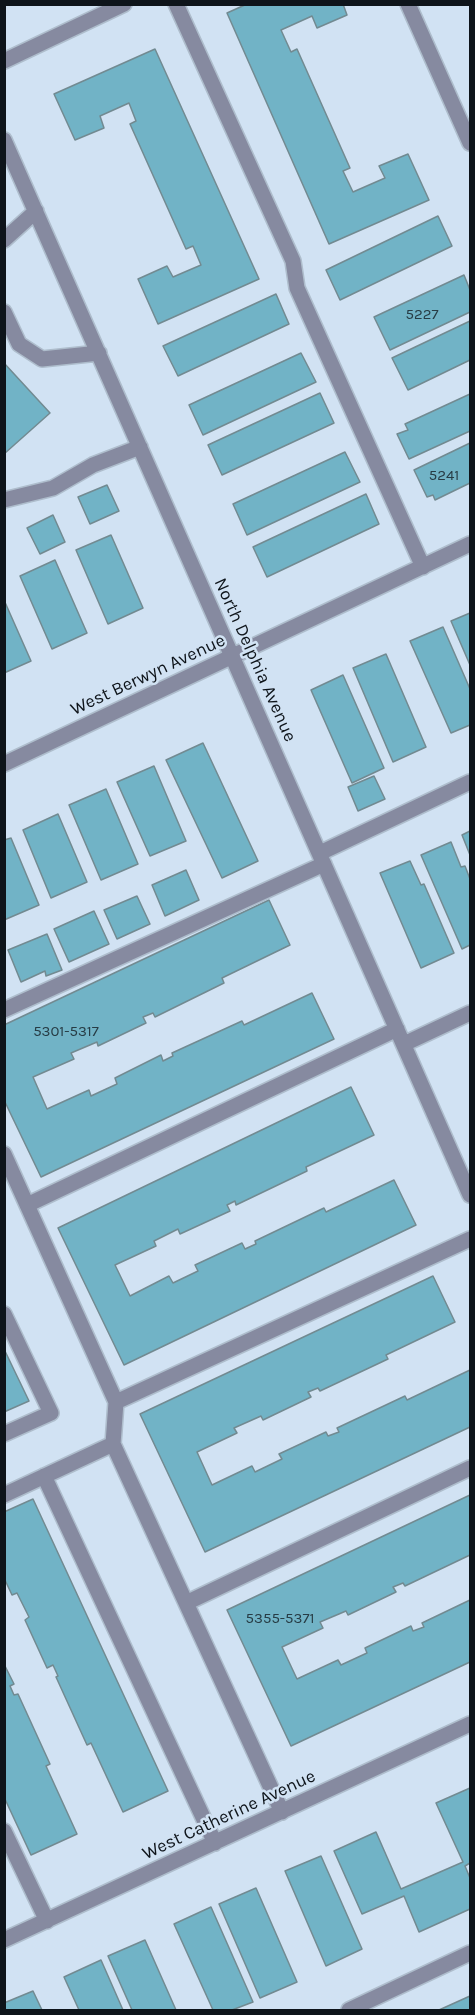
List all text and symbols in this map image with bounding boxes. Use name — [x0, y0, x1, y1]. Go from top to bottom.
house number: 5227 — [406, 306, 438, 324]
house number: 5241 — [429, 467, 459, 485]
street label: North Delphia Avenue — [209, 575, 301, 745]
street label: West Berwyn Avenue — [67, 630, 229, 720]
house number: 5301-5317 — [33, 1023, 99, 1041]
house number: 5355-5371 — [246, 1610, 314, 1628]
street label: West Catherine Avenue — [139, 1765, 319, 1865]

